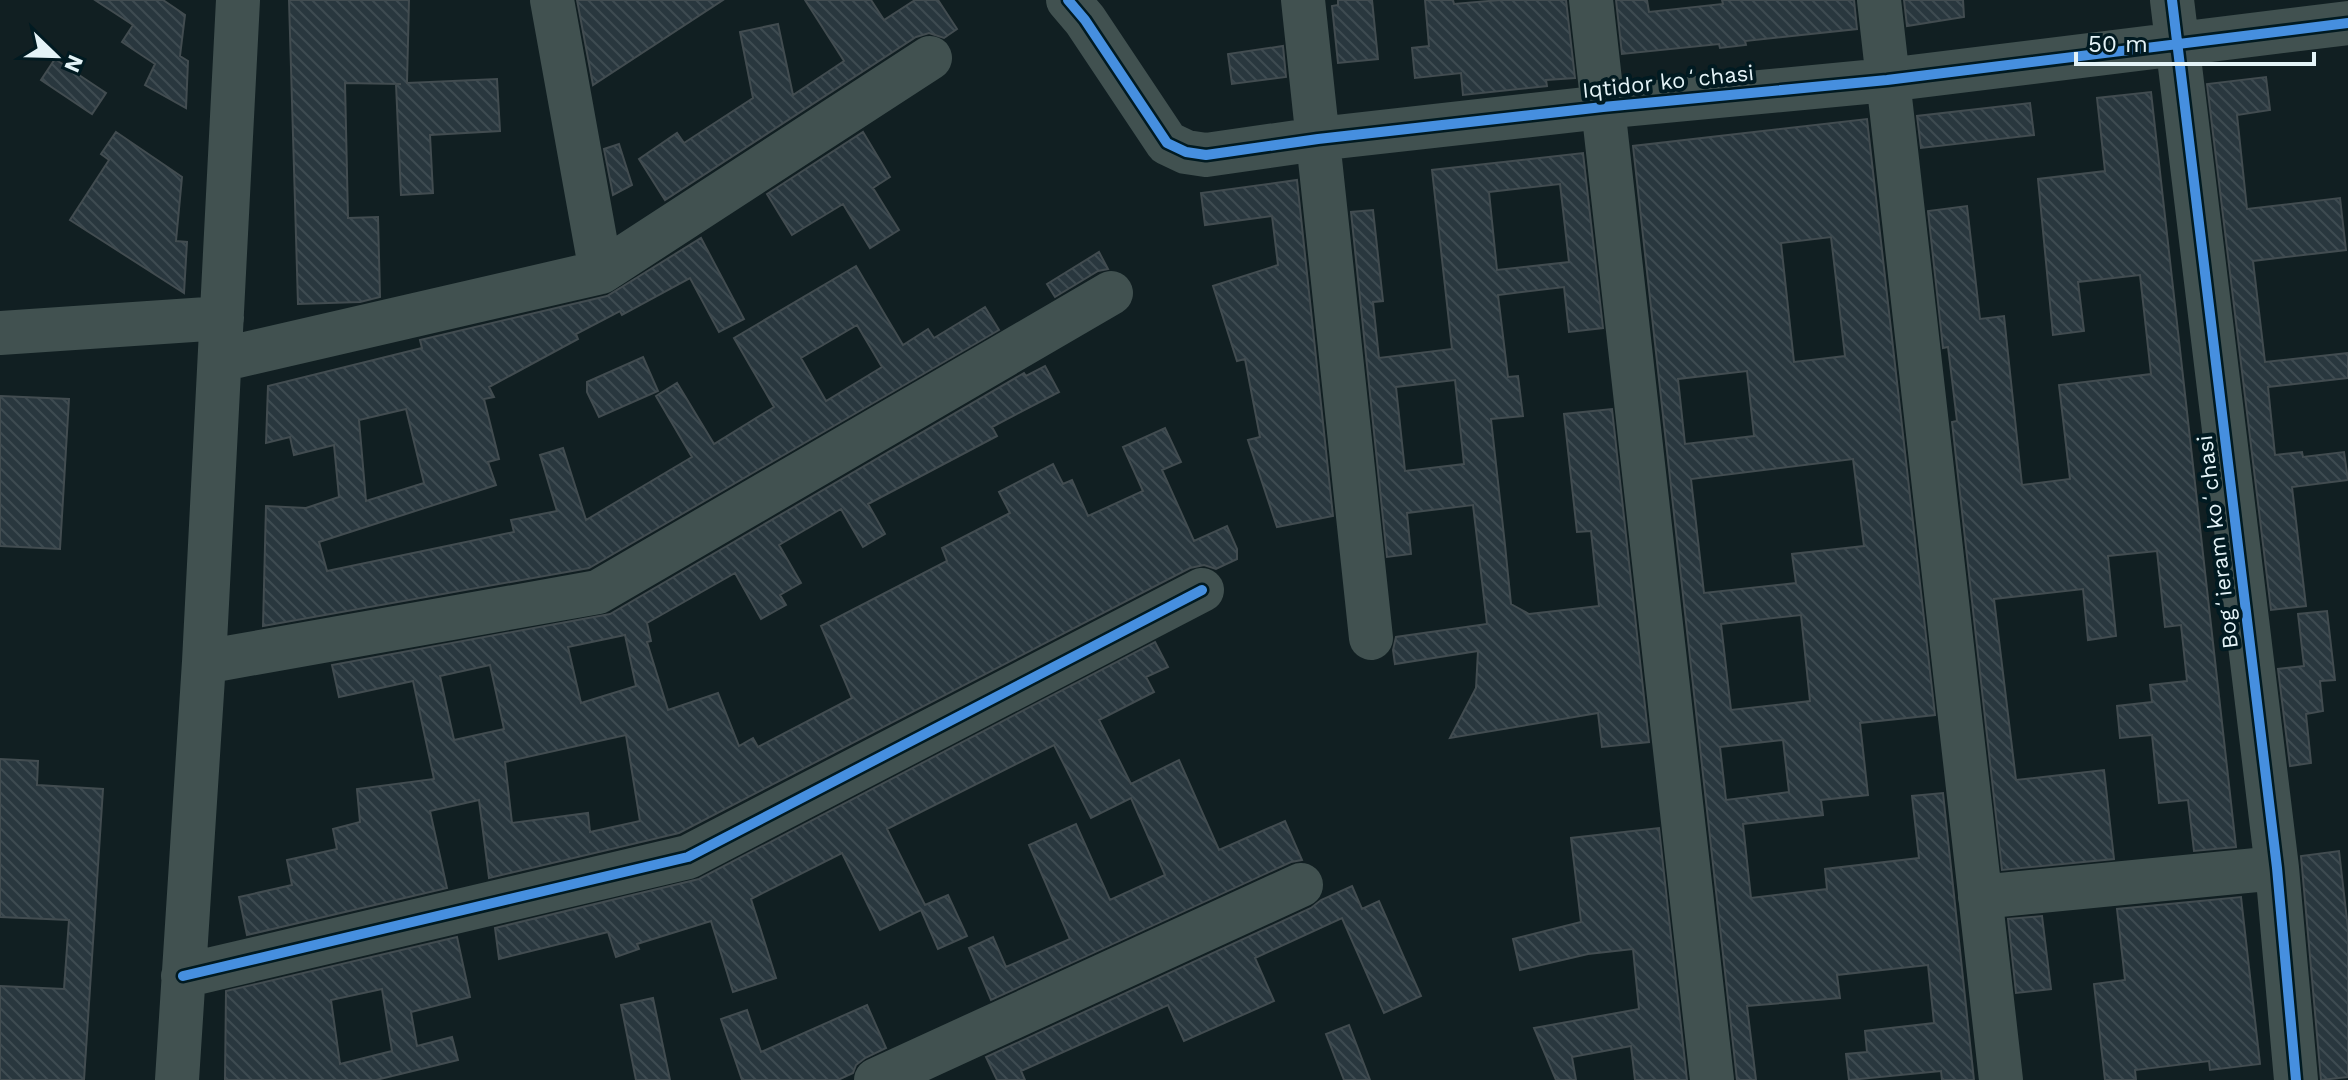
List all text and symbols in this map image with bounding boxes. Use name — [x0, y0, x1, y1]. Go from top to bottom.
north arrow — [16, 16, 96, 96]
scale bar — [2076, 16, 2314, 66]
text: 50 m — [2088, 30, 2148, 58]
text: N — [59, 51, 89, 76]
street label: Iqtidor koʻchasi — [1581, 60, 1755, 103]
street label: Bogʻieram koʻchasi — [2192, 434, 2243, 650]

